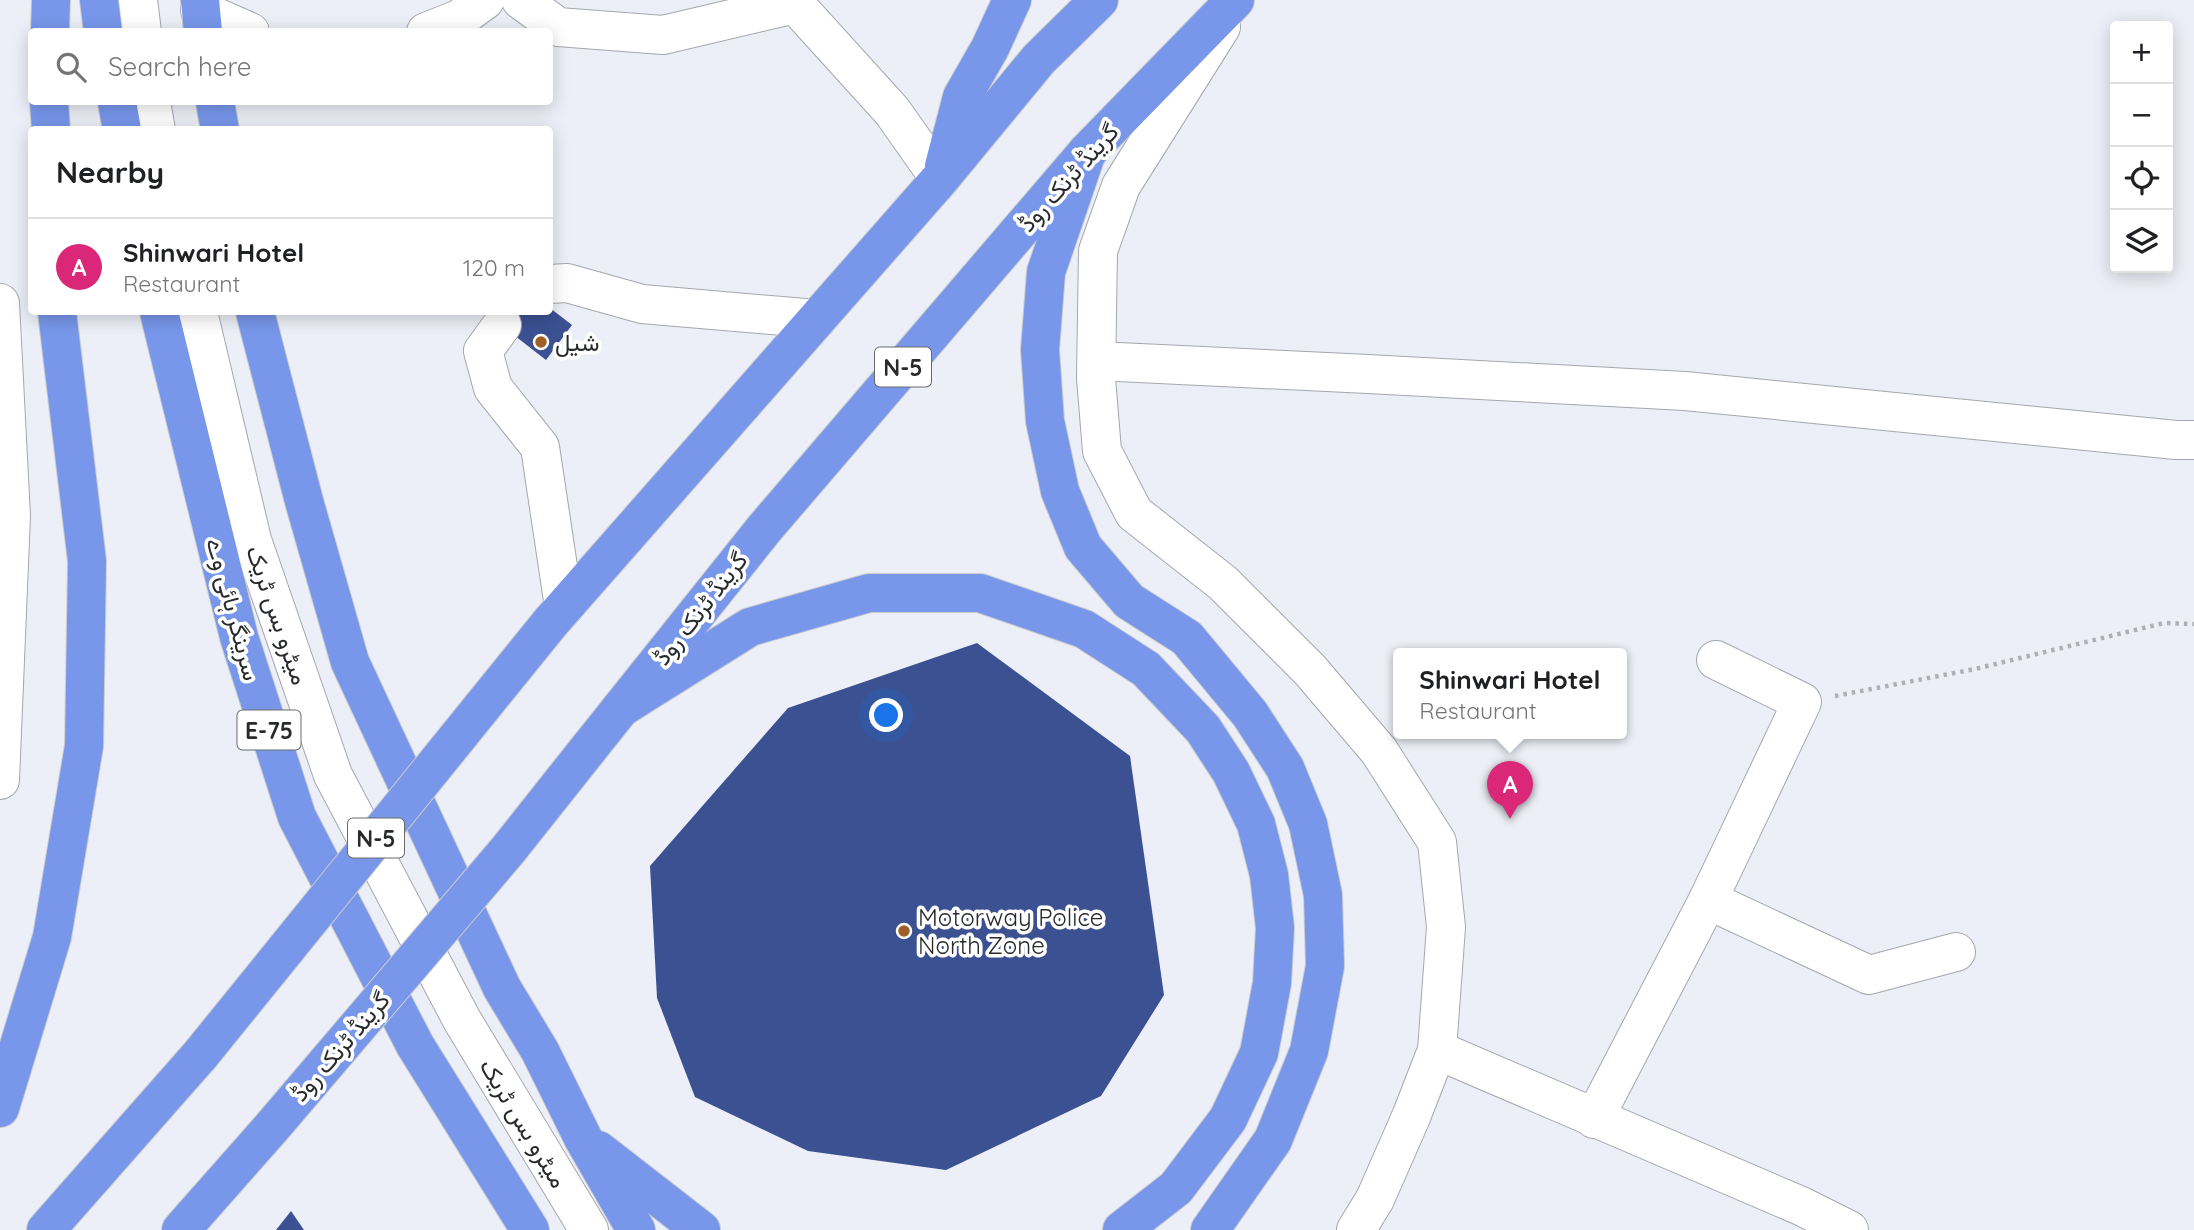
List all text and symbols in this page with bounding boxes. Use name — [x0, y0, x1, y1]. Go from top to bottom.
map controls — [2110, 21, 2173, 273]
button: + — [2110, 21, 2173, 84]
search box — [28, 28, 553, 105]
icon: search — [52, 48, 90, 86]
text: Search here — [108, 50, 252, 83]
button: − — [2110, 84, 2173, 147]
street label: گرینڈ ٹرنک روڈ — [1012, 117, 1125, 238]
button: locate — [2110, 147, 2173, 210]
text: Nearby — [56, 153, 164, 191]
button: layers — [2110, 210, 2173, 273]
text: Shinwari Hotel — [123, 236, 304, 269]
text: A — [72, 253, 86, 282]
text: 120 m — [463, 253, 525, 282]
text: Restaurant — [123, 269, 240, 298]
place label: شیل — [555, 327, 600, 357]
marker: شیل — [533, 334, 549, 350]
road number: N-5 — [875, 348, 931, 386]
street label: سرینگر ہائی وے — [199, 534, 267, 684]
street label: میٹرو بس ٹریک — [239, 541, 316, 689]
street label: گرینڈ ٹرنک روڈ — [646, 545, 754, 671]
popup — [1393, 648, 1627, 739]
text: Shinwari Hotel — [1419, 663, 1601, 696]
text: Restaurant — [1419, 696, 1537, 725]
your location — [869, 698, 903, 732]
road number: E-75 — [238, 710, 300, 750]
pin: A — [1487, 761, 1533, 819]
road number: N-5 — [348, 818, 404, 858]
place label: Motorway Police North Zone — [918, 902, 1103, 960]
marker: Motorway Police North Zone — [896, 923, 912, 939]
street label: گرینڈ ٹرنک روڈ — [284, 985, 397, 1108]
street label: میٹرو بس ٹریک — [473, 1053, 574, 1194]

